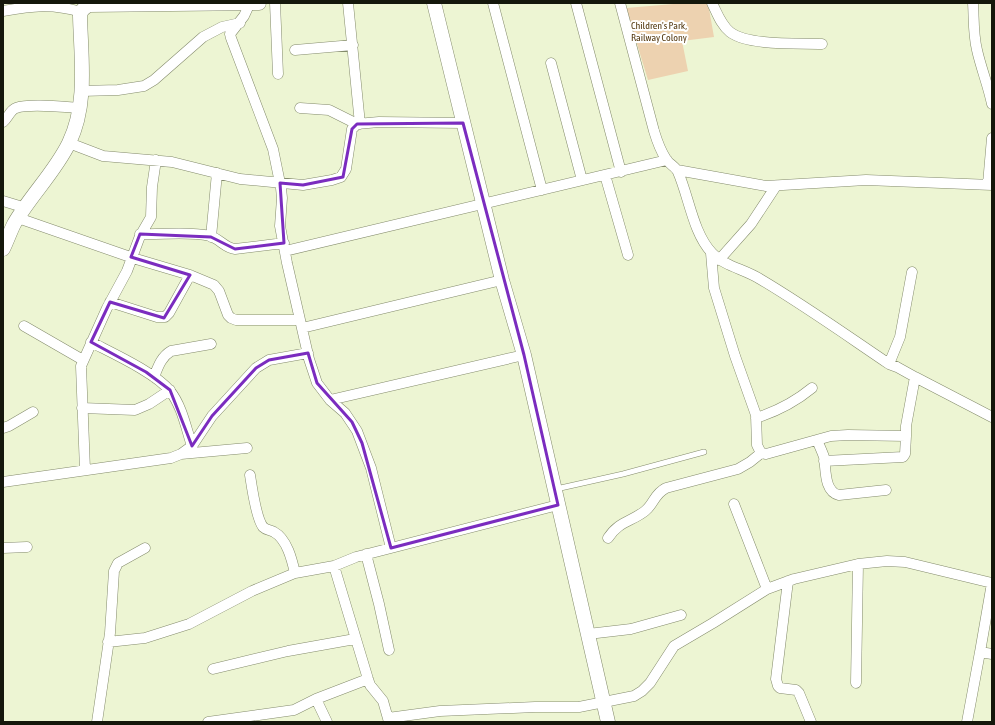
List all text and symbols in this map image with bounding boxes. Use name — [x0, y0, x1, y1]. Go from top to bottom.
park label: Children's Park, Railway Colony — [631, 20, 687, 43]

